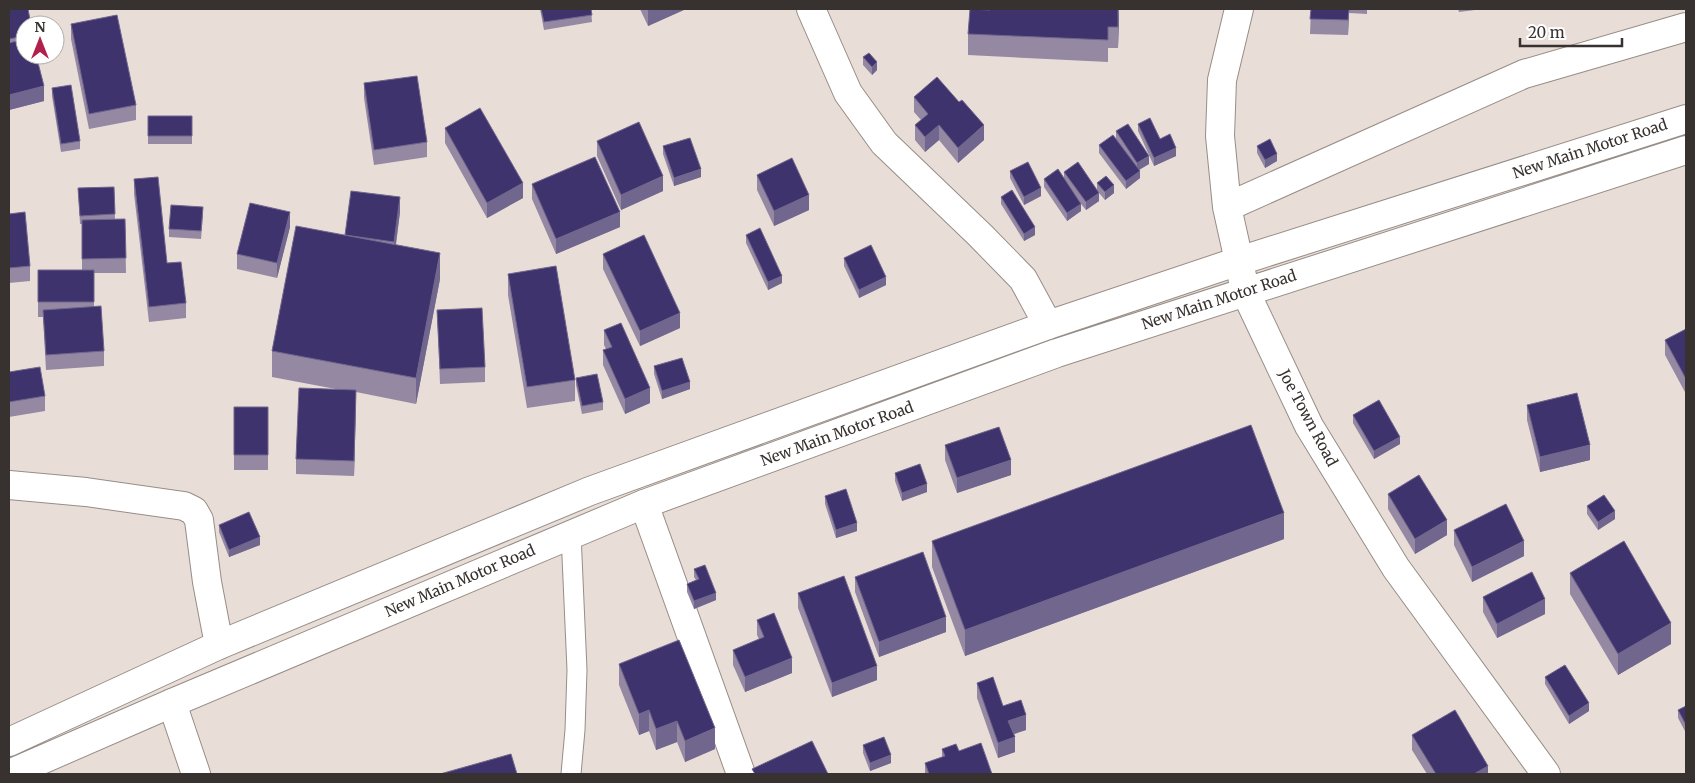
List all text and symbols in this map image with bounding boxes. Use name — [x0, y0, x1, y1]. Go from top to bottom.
north arrow — [15, 15, 65, 65]
scale bar — [1520, 15, 1622, 47]
text: N — [34, 18, 46, 36]
text: 20 m — [1528, 23, 1565, 42]
street label: New Main Motor Road — [1510, 115, 1670, 182]
street label: New Main Motor Road — [1139, 266, 1299, 333]
street label: Joe Town Road — [1274, 365, 1342, 470]
street label: New Main Motor Road — [758, 397, 916, 470]
street label: New Main Motor Road — [382, 540, 538, 621]

